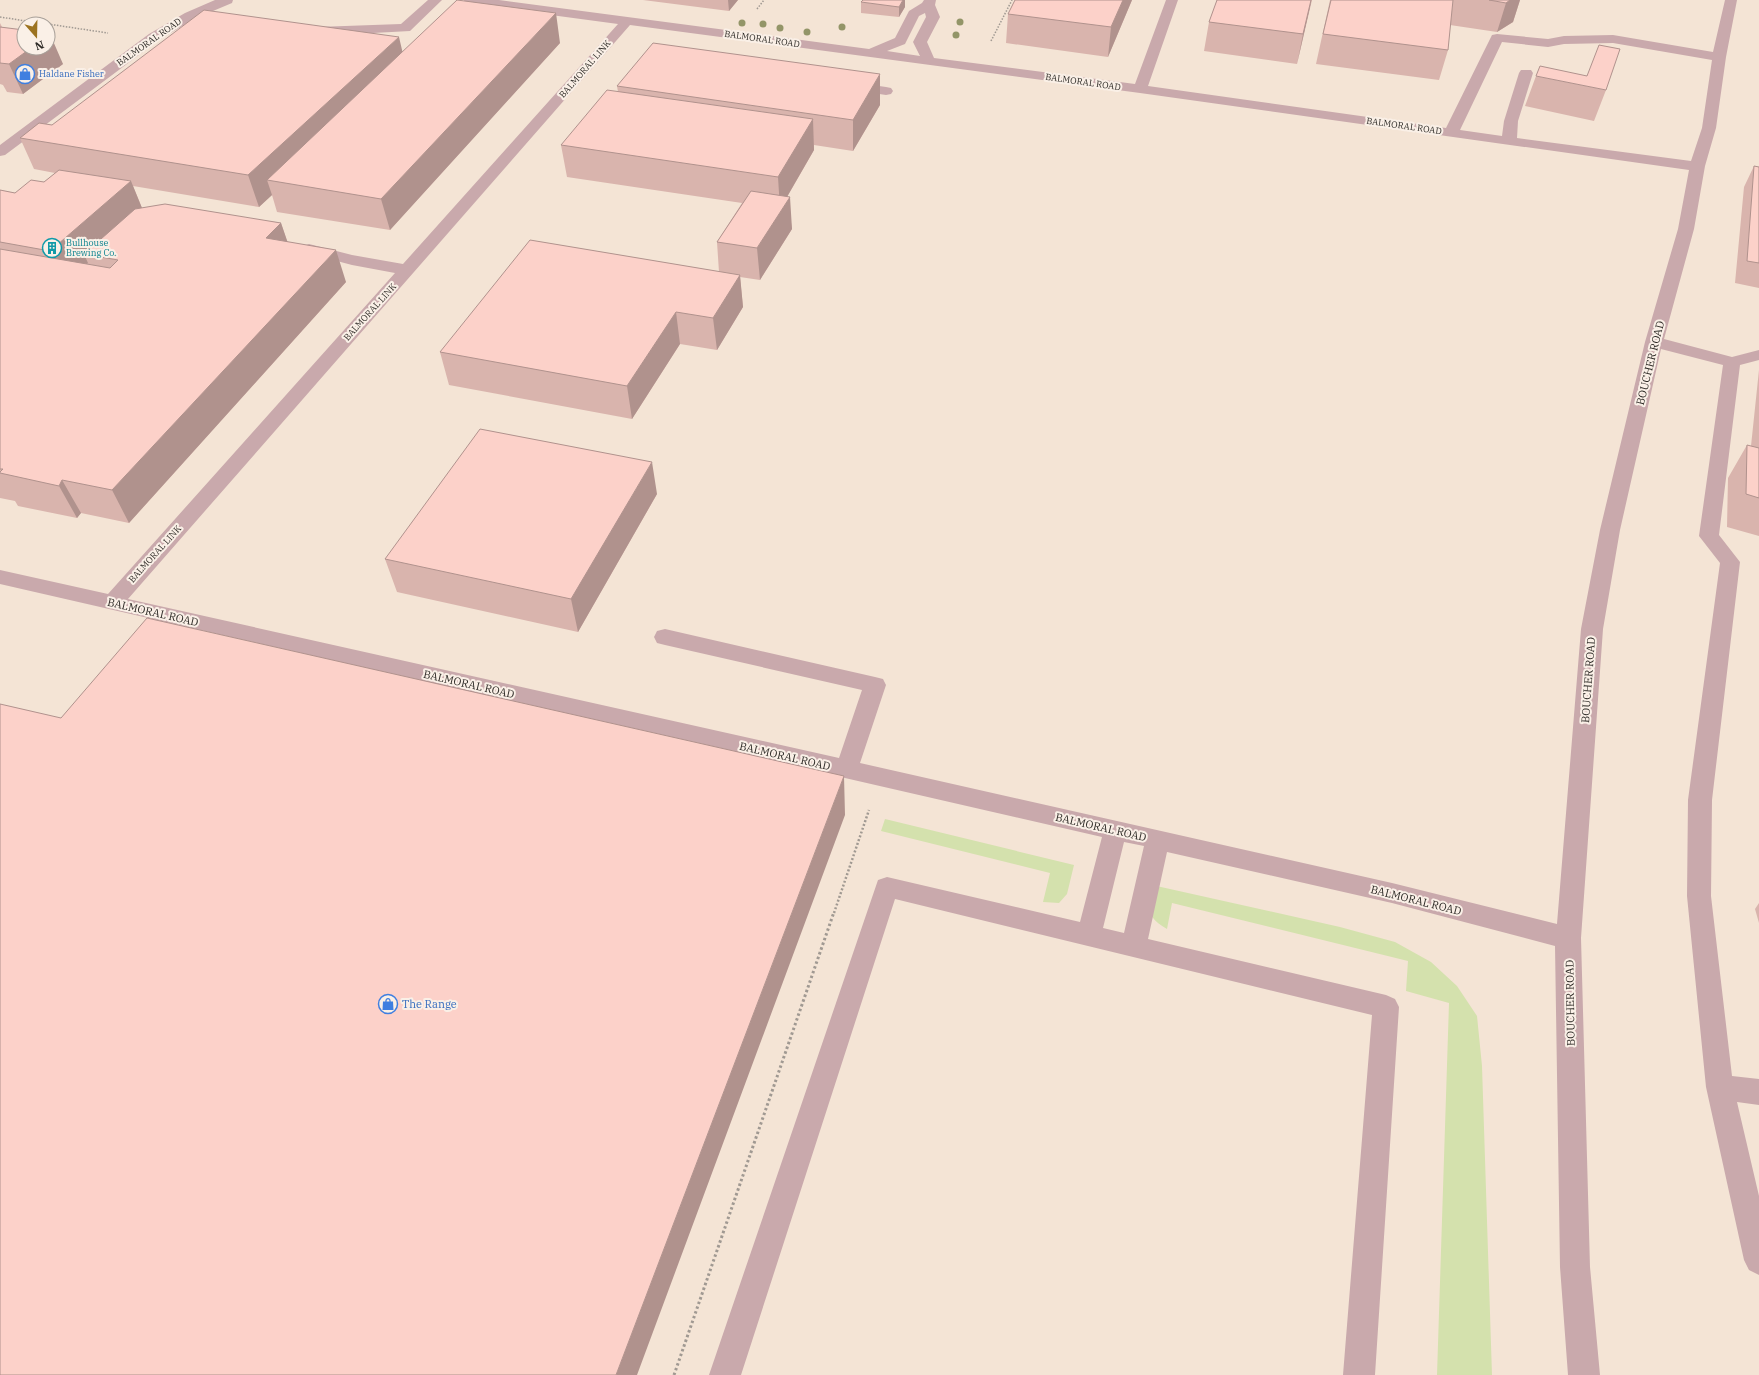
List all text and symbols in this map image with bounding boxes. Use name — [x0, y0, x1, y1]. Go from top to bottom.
street label: BALMORAL ROAD — [114, 15, 183, 68]
north arrow — [16, 16, 56, 56]
street label: BALMORAL ROAD — [724, 28, 801, 49]
text: N — [33, 37, 46, 54]
street label: BALMORAL LINK — [556, 37, 613, 100]
shop icon: Haldane Fisher — [14, 63, 36, 85]
place label: Haldane Fisher — [39, 68, 104, 79]
street label: BALMORAL ROAD — [1045, 71, 1122, 92]
street label: BALMORAL ROAD — [1366, 115, 1443, 136]
building icon: Bullhouse Brewing Co. — [41, 237, 63, 259]
place label: Bullhouse Brewing Co. — [66, 237, 116, 258]
street label: BALMORAL LINK — [341, 280, 399, 343]
street label: BOUCHER ROAD — [1633, 319, 1667, 407]
street label: BALMORAL LINK — [126, 522, 184, 585]
street label: BALMORAL ROAD — [106, 595, 200, 629]
street label: BOUCHER ROAD — [1578, 636, 1598, 724]
street label: BALMORAL ROAD — [422, 667, 516, 701]
street label: BALMORAL ROAD — [738, 739, 832, 773]
street label: BALMORAL ROAD — [1054, 810, 1148, 844]
street label: BALMORAL ROAD — [1369, 882, 1463, 918]
street label: BOUCHER ROAD — [1562, 959, 1578, 1046]
shop icon: The Range — [377, 993, 399, 1015]
place label: The Range — [402, 997, 457, 1011]

